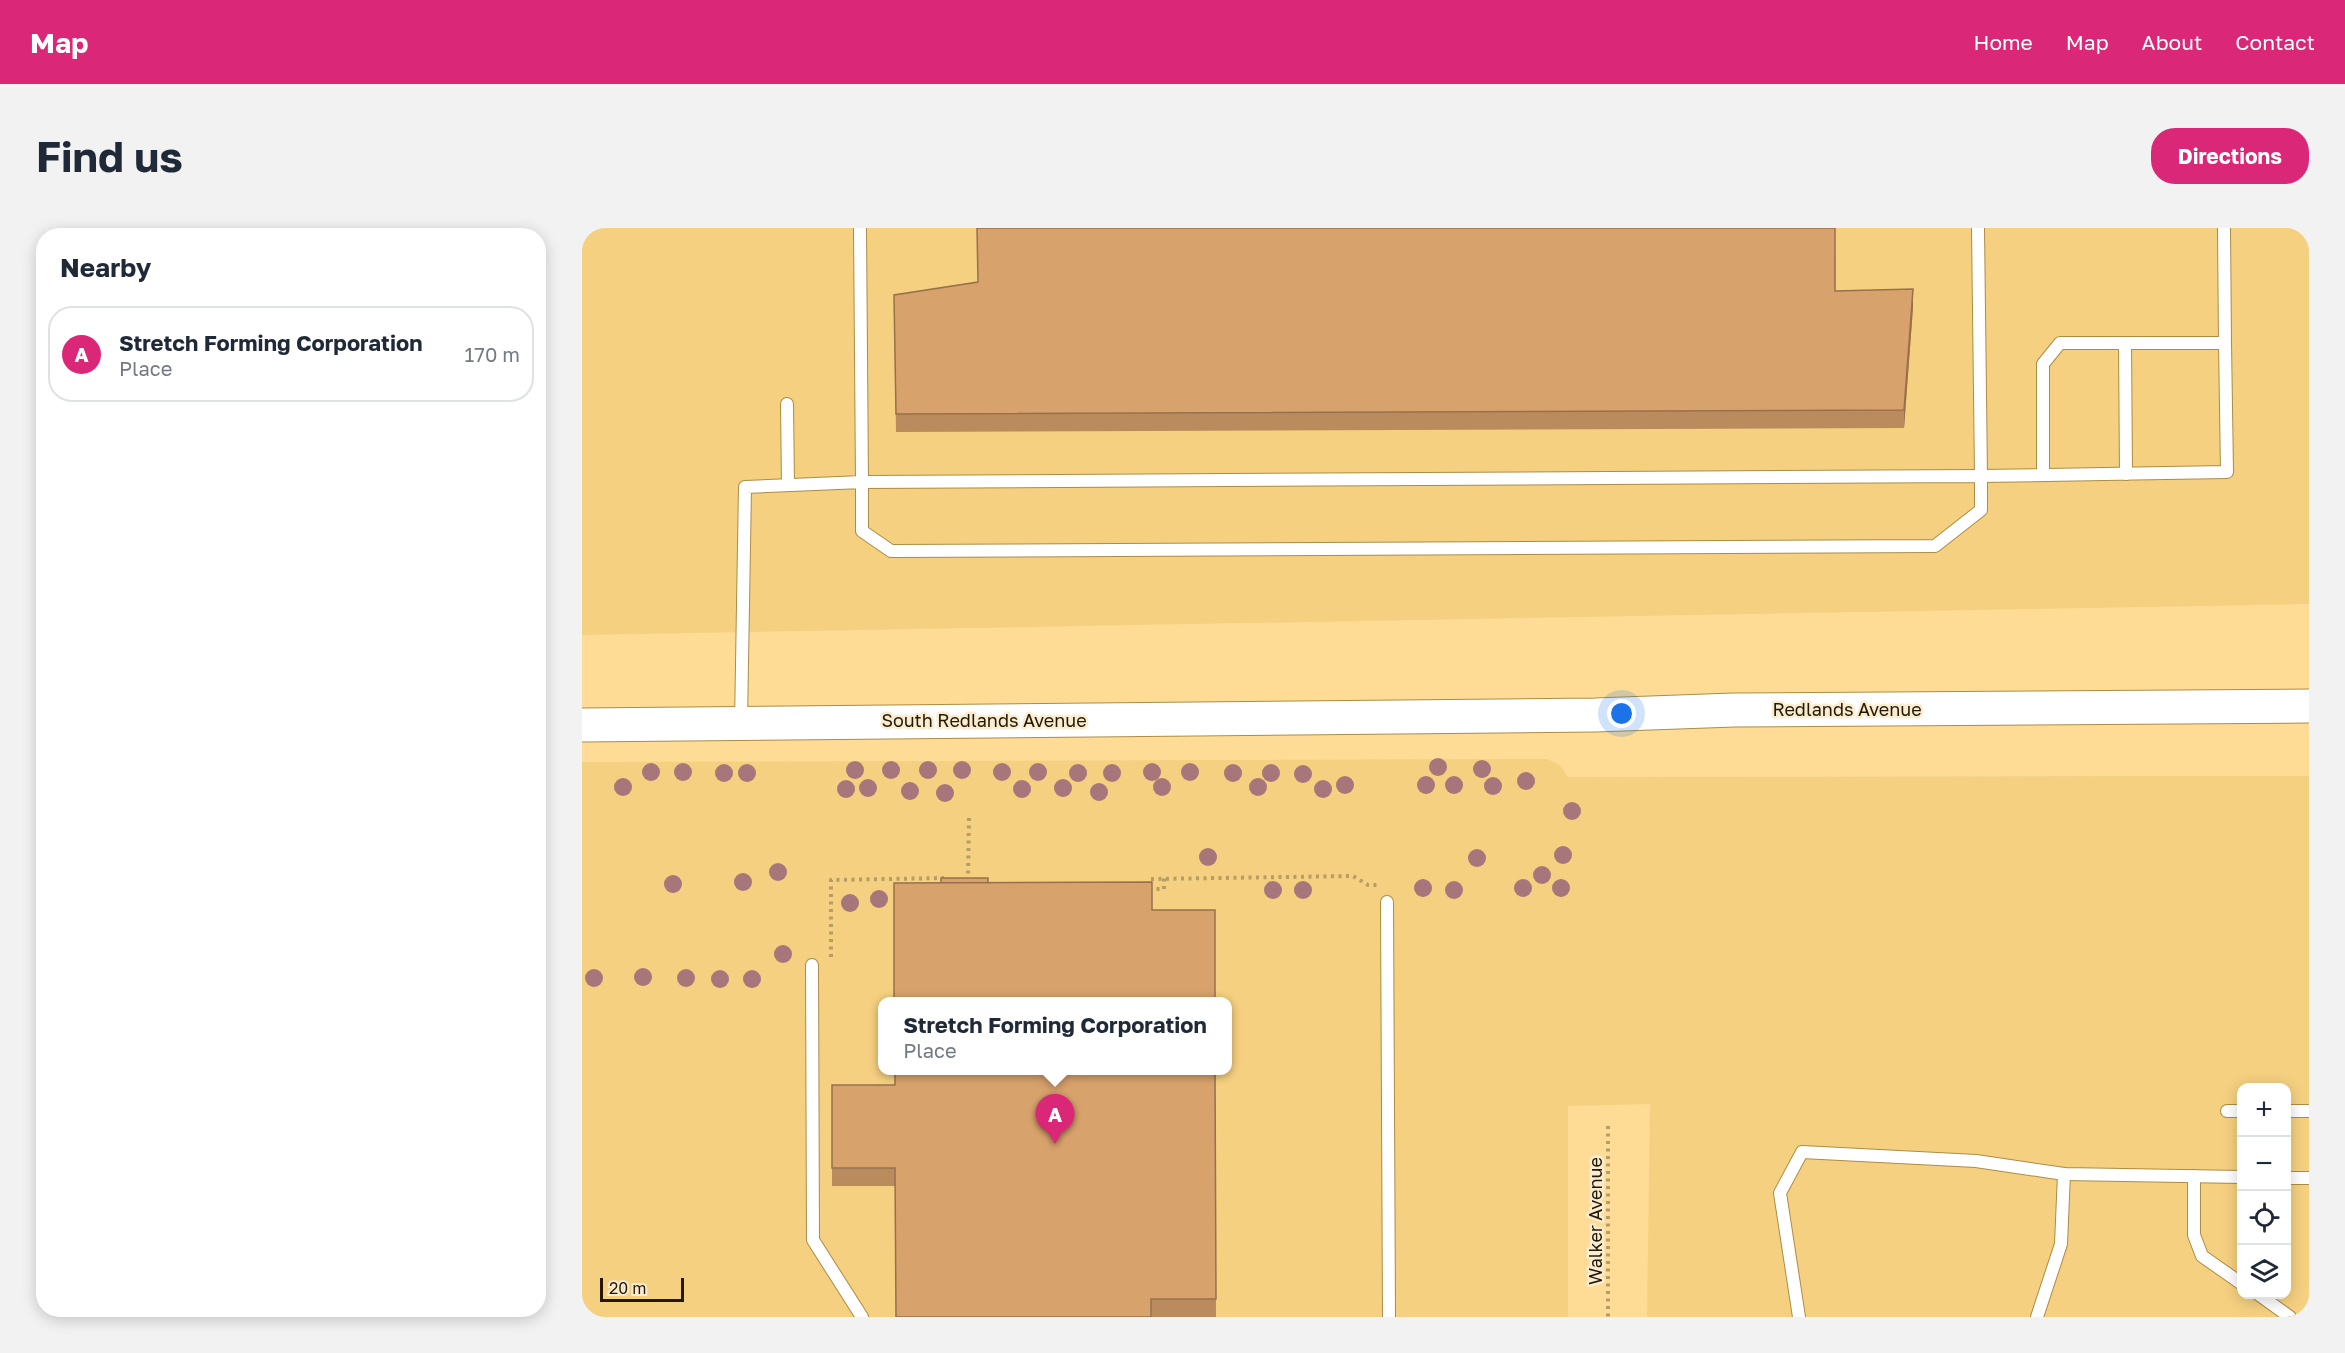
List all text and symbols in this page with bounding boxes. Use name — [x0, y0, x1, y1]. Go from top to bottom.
text: Map — [30, 26, 88, 59]
text: Home — [1973, 29, 2033, 55]
text: Map — [2066, 29, 2109, 55]
text: About — [2142, 29, 2202, 55]
text: Contact — [2235, 29, 2315, 55]
button: Directions — [2151, 128, 2309, 184]
text: Find us — [36, 131, 183, 181]
text: Nearby — [60, 252, 151, 283]
text: Stretch Forming Corporation — [119, 329, 422, 356]
text: A — [74, 342, 89, 366]
text: 170 m — [465, 342, 520, 366]
text: Place — [119, 356, 172, 380]
street label: Redlands Avenue — [1772, 698, 1922, 720]
your location — [1607, 699, 1636, 728]
street label: South Redlands Avenue — [881, 709, 1087, 731]
popup — [878, 997, 1232, 1075]
text: Stretch Forming Corporation — [903, 1011, 1207, 1038]
text: Place — [903, 1038, 957, 1062]
map controls — [2237, 1083, 2291, 1299]
button: + — [2237, 1083, 2291, 1137]
pin: A — [1036, 1094, 1074, 1144]
button: − — [2237, 1137, 2291, 1191]
street label: Walker Avenue — [1584, 1157, 1606, 1285]
button: locate — [2237, 1191, 2291, 1245]
button: layers — [2237, 1245, 2291, 1299]
scale bar — [600, 1275, 684, 1302]
text: 20 m — [609, 1278, 646, 1298]

